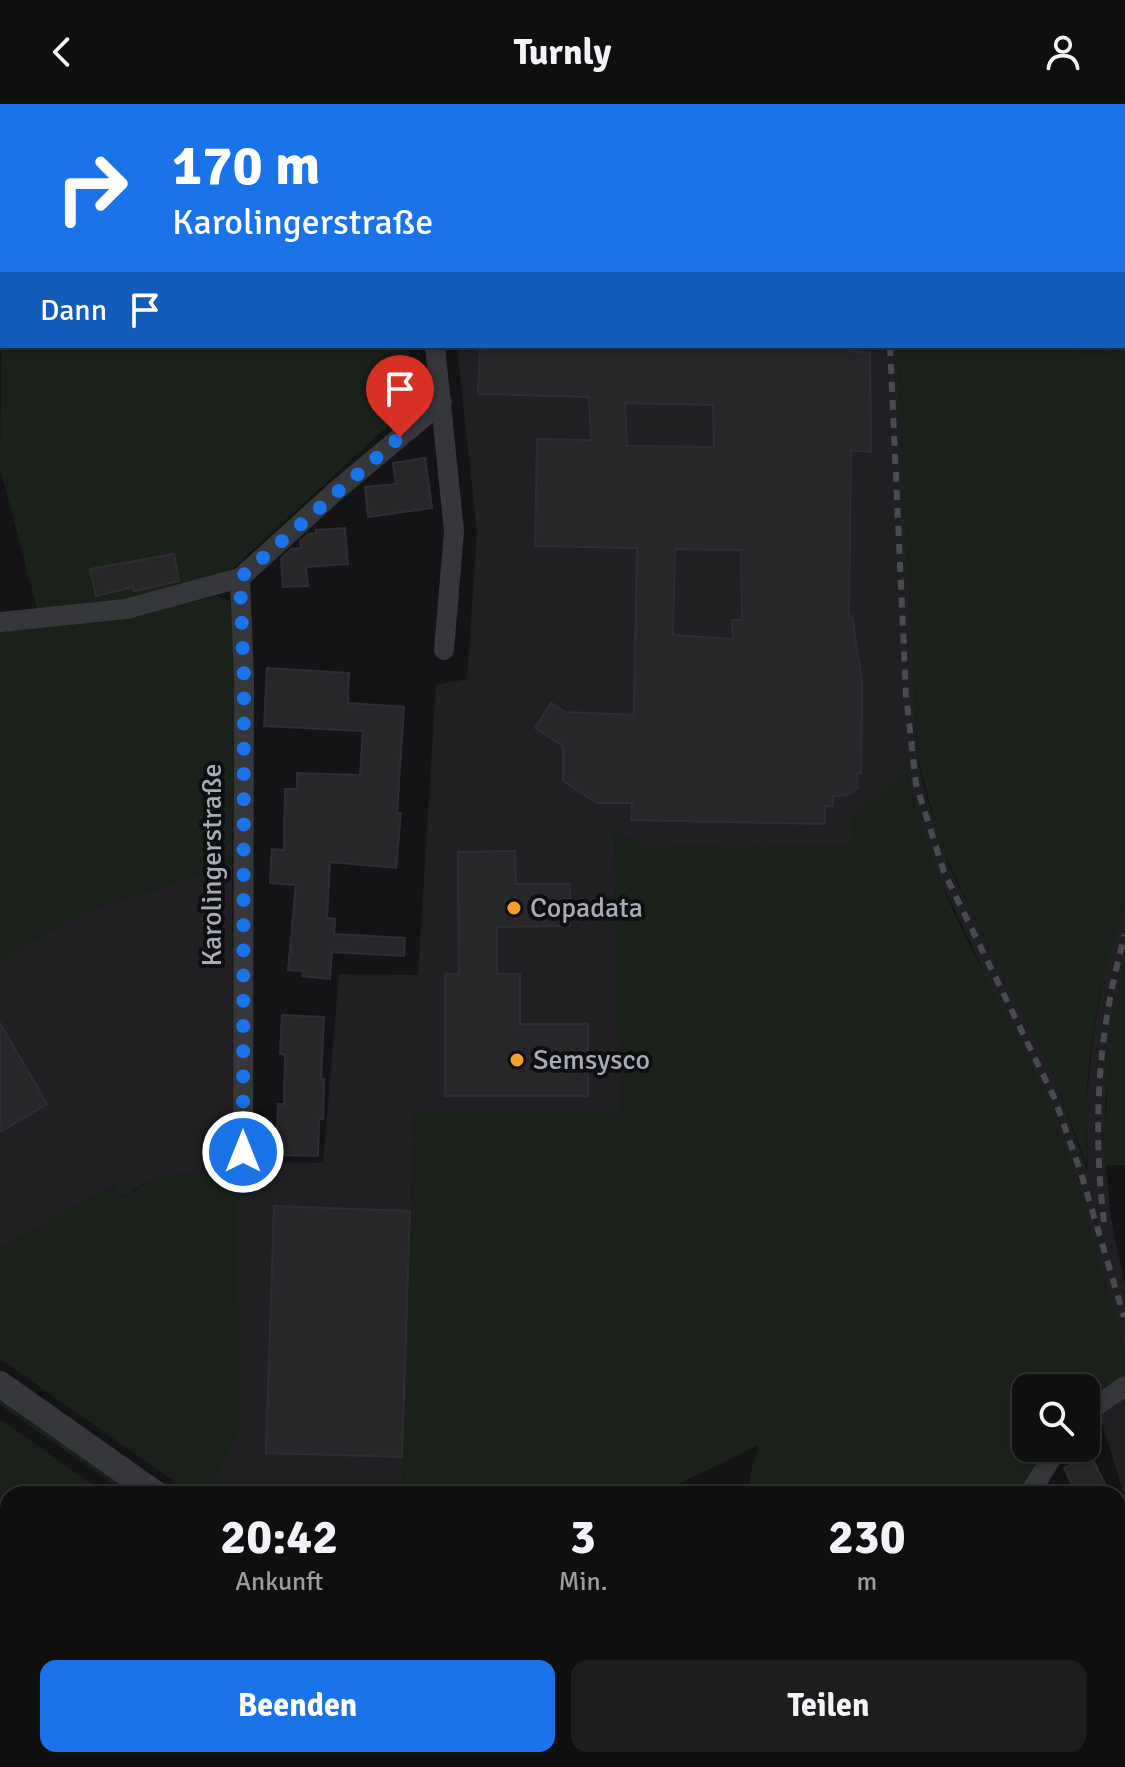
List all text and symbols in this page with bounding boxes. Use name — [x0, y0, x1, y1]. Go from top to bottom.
icon: back — [40, 30, 84, 74]
text: Turnly — [514, 30, 611, 75]
icon: person — [1041, 30, 1085, 74]
text: 170 m — [172, 131, 320, 200]
icon: right — [40, 136, 144, 240]
text: Karolingerstraße — [172, 200, 433, 245]
icon: arrive — [123, 288, 167, 332]
text: Dann — [40, 292, 107, 329]
pin — [366, 355, 434, 437]
icon: arrive — [378, 367, 422, 411]
street label: Karolingerstraße — [195, 763, 229, 967]
place label: Copadata — [530, 891, 643, 925]
marker: Copadata — [505, 899, 523, 917]
place label: Semsysco — [533, 1043, 650, 1077]
marker: Semsysco — [508, 1051, 526, 1069]
position arrow — [201, 1110, 285, 1194]
map controls — [1012, 1374, 1100, 1462]
button: search — [1012, 1374, 1100, 1462]
text: 20:42 — [220, 1508, 338, 1567]
text: 3 — [570, 1508, 596, 1567]
text: 230 — [828, 1508, 906, 1567]
text: Ankunft — [235, 1566, 323, 1598]
text: Min. — [558, 1566, 608, 1598]
text: m — [856, 1566, 877, 1598]
button: Beenden — [40, 1660, 555, 1752]
button: Teilen — [571, 1660, 1086, 1752]

